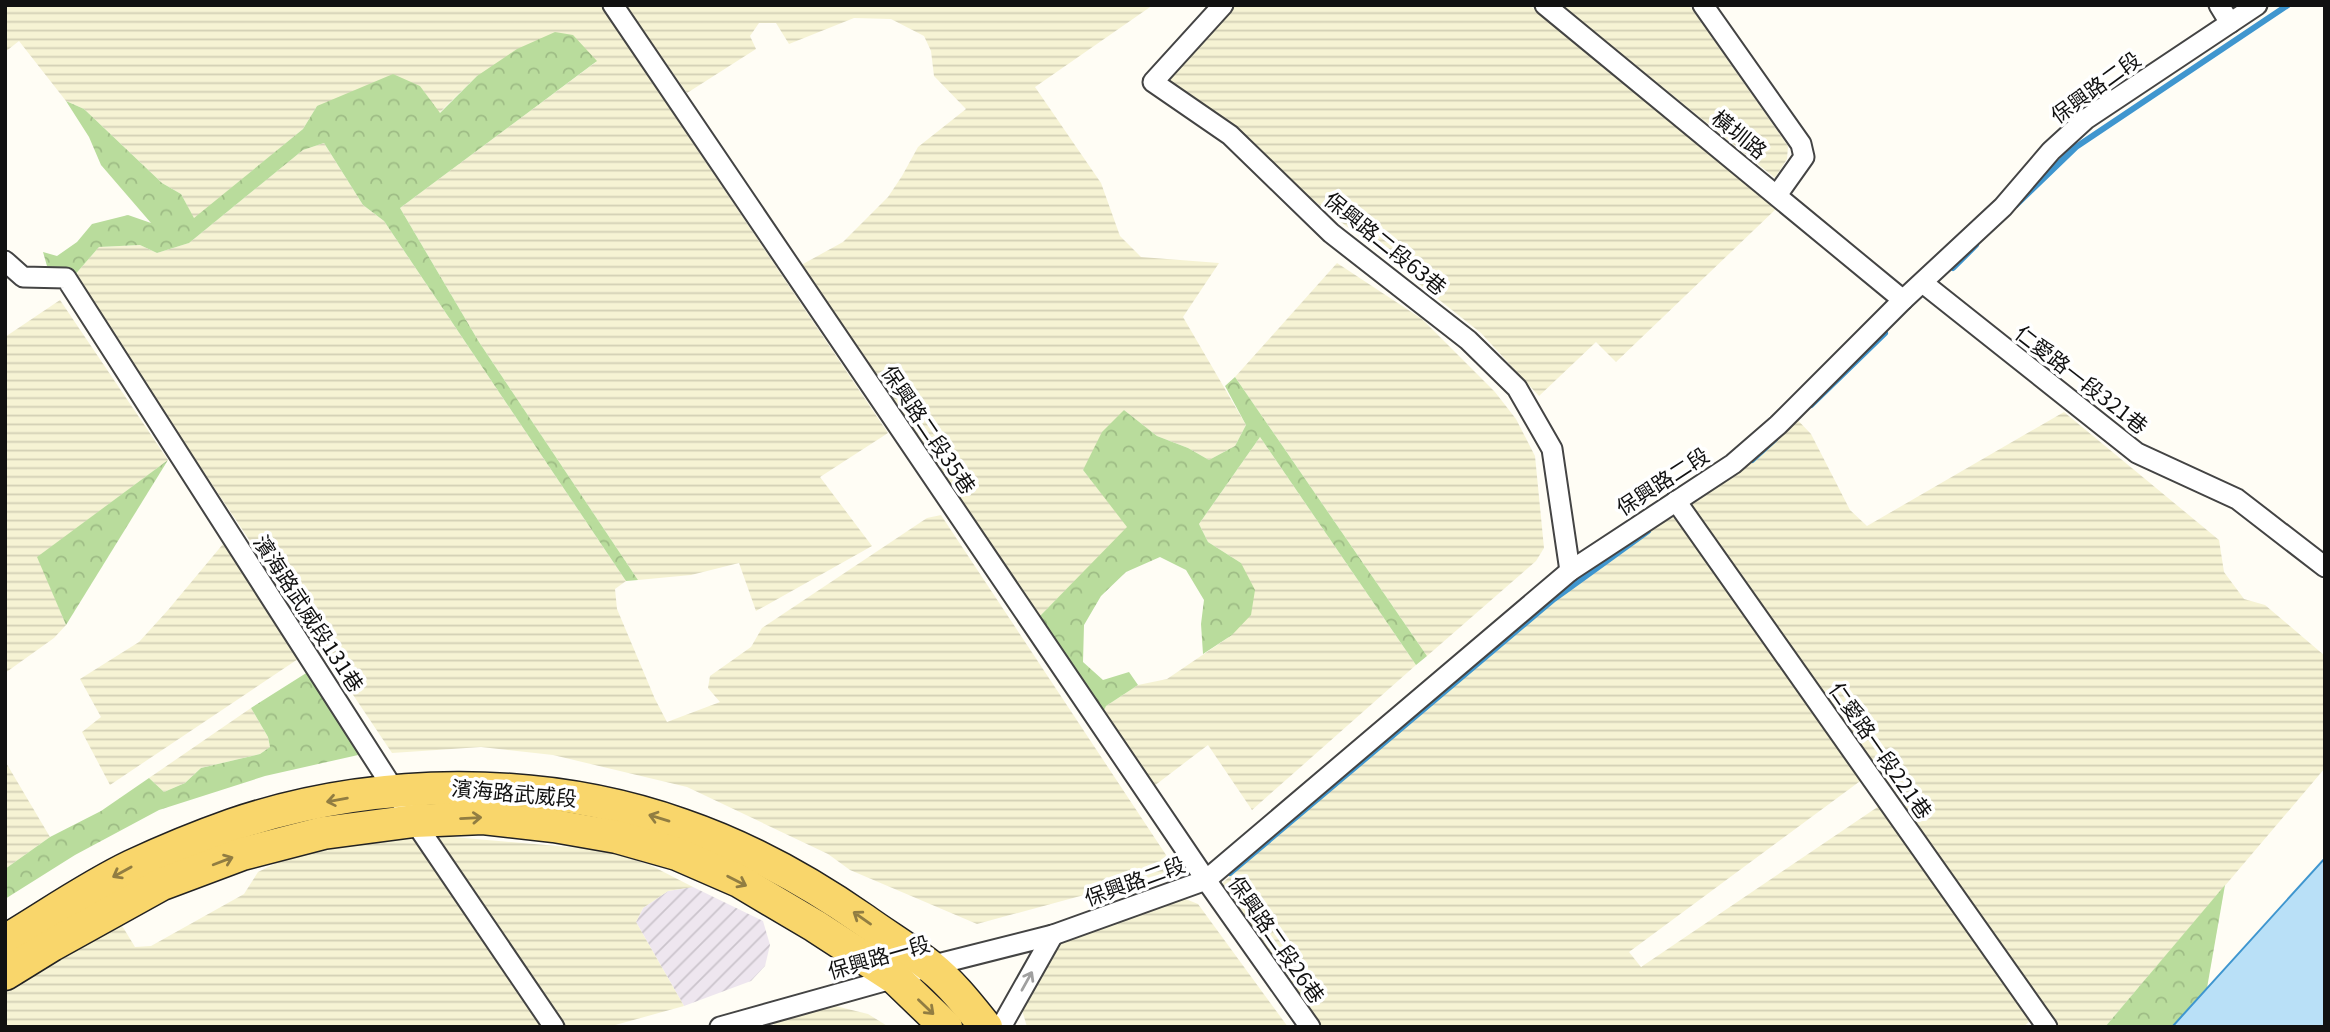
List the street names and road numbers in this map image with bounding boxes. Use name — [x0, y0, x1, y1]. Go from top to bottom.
street label: 保興路二段 — [2044, 43, 2146, 129]
street label: 橫圳路 — [1706, 102, 1774, 165]
street label: 保興路二段63巷 — [1319, 184, 1454, 301]
street label: 仁愛路一段321巷 — [2010, 317, 2155, 440]
street label: 保興路二段35巷 — [875, 359, 984, 499]
street label: 保興路二段 — [1610, 439, 1714, 521]
street label: 濱海路武威段131巷 — [248, 528, 372, 697]
street label: 仁愛路一段221巷 — [1823, 675, 1940, 824]
street label: 濱海路武威段 — [450, 772, 578, 812]
street label: 保興路二段 — [1080, 848, 1189, 912]
street label: 保興路二段26巷 — [1223, 869, 1333, 1009]
street label: 保興路一段 — [824, 927, 933, 985]

